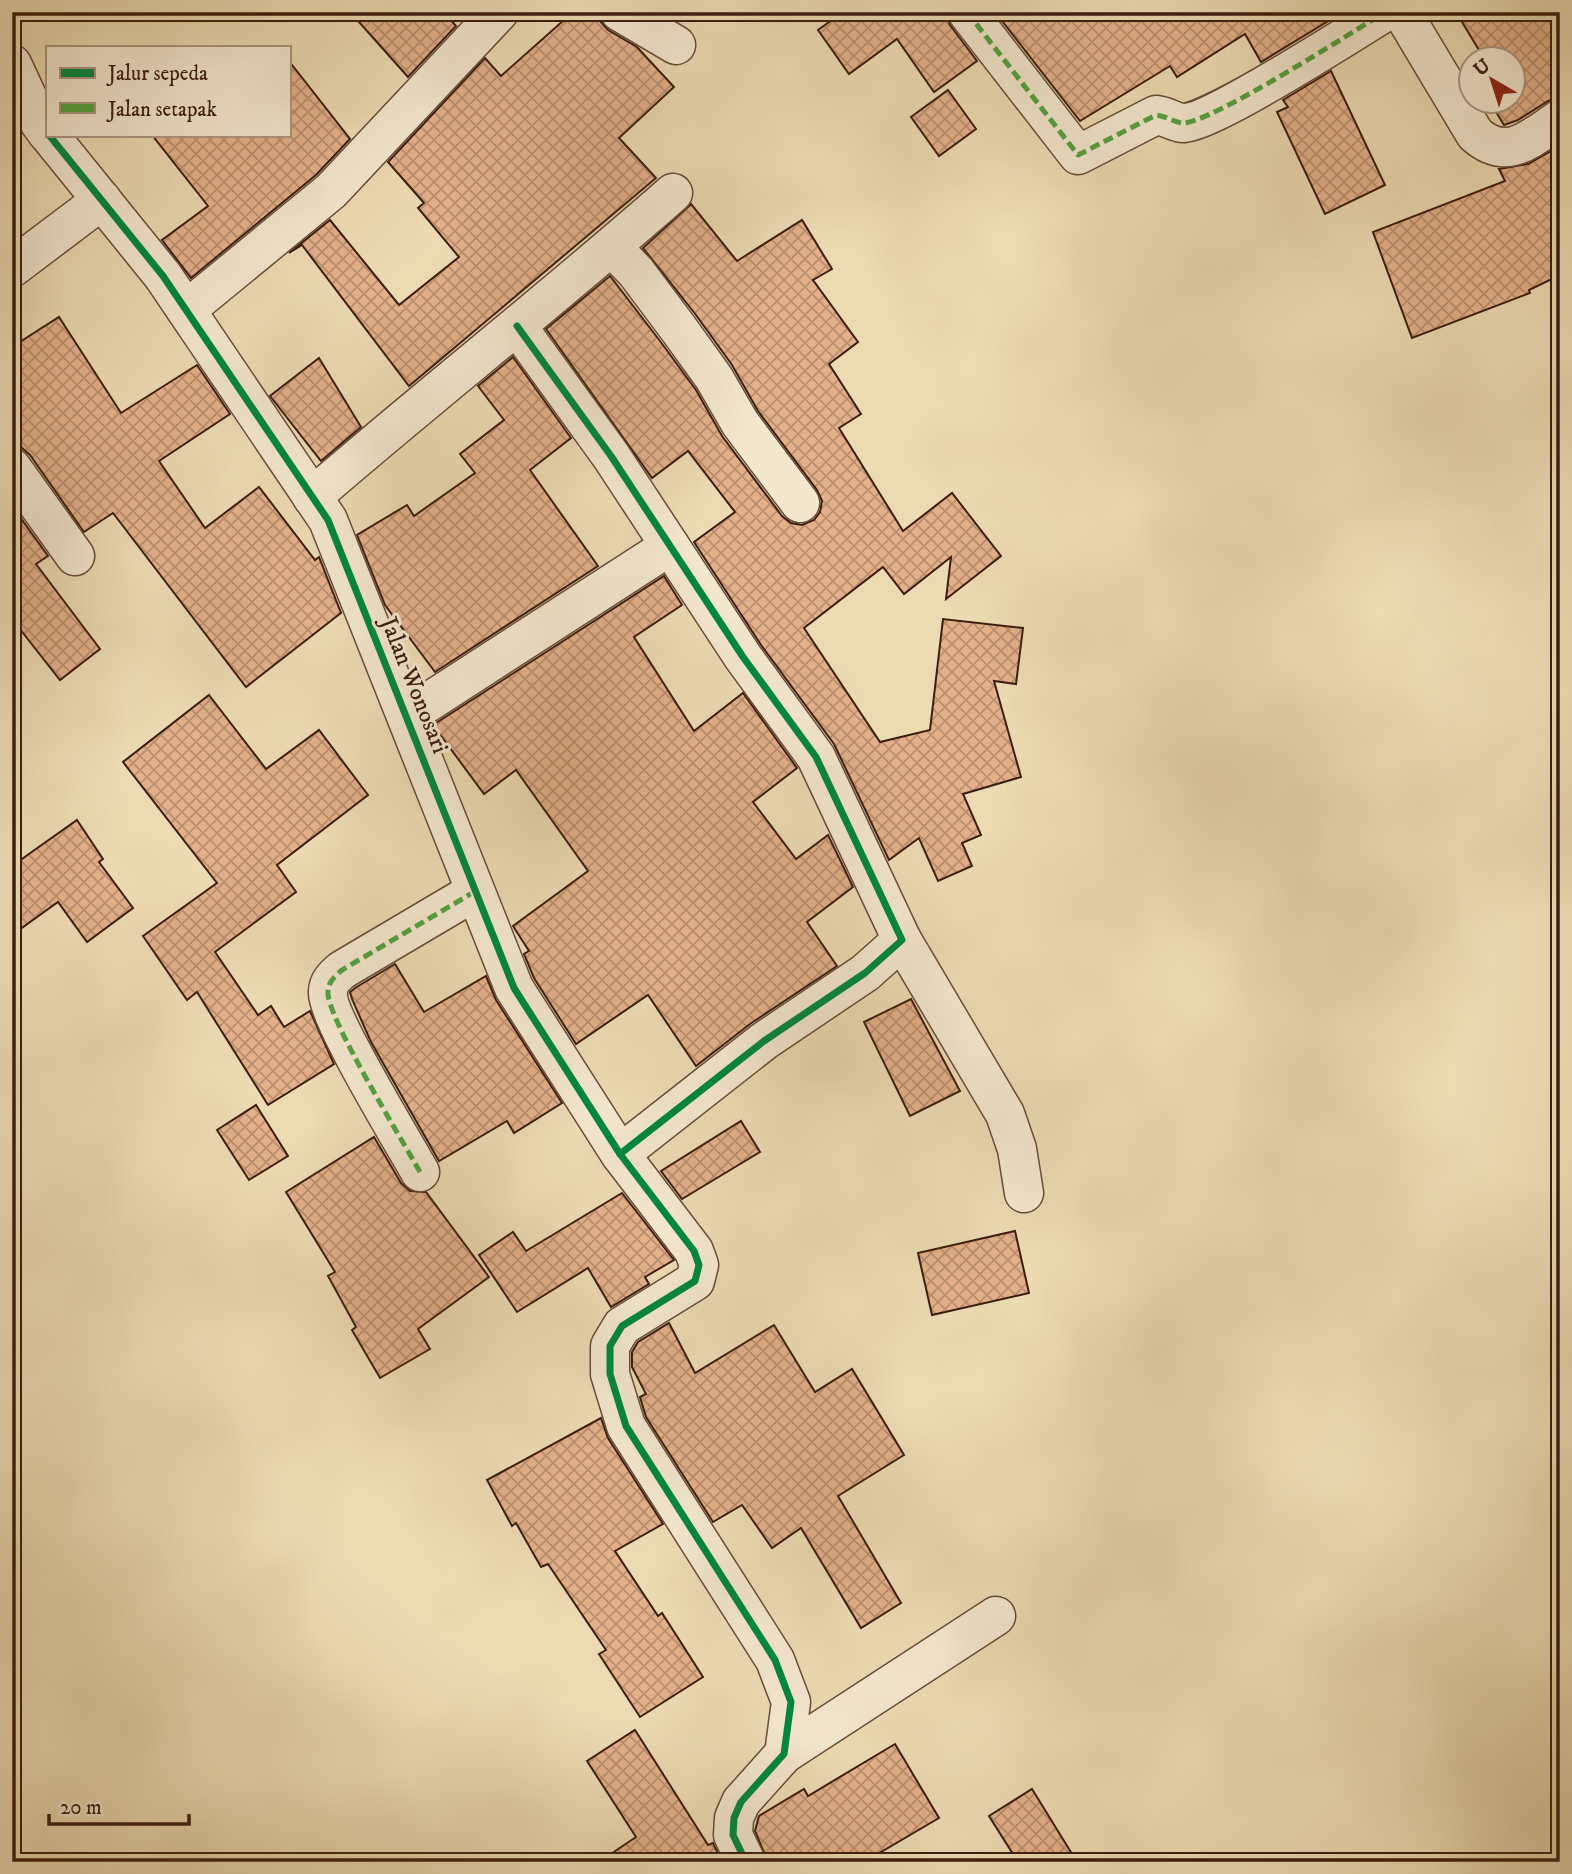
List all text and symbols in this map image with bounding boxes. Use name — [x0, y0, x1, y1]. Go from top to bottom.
legend — [46, 46, 290, 136]
north arrow — [1456, 46, 1526, 116]
text: U — [1469, 54, 1495, 82]
text: Jalur sepeda — [106, 61, 208, 87]
text: Jalan setapak — [106, 97, 217, 123]
street label: Jalan Wonosari — [372, 611, 455, 758]
scale bar — [49, 1783, 189, 1827]
text: 20 m — [60, 1795, 102, 1821]

